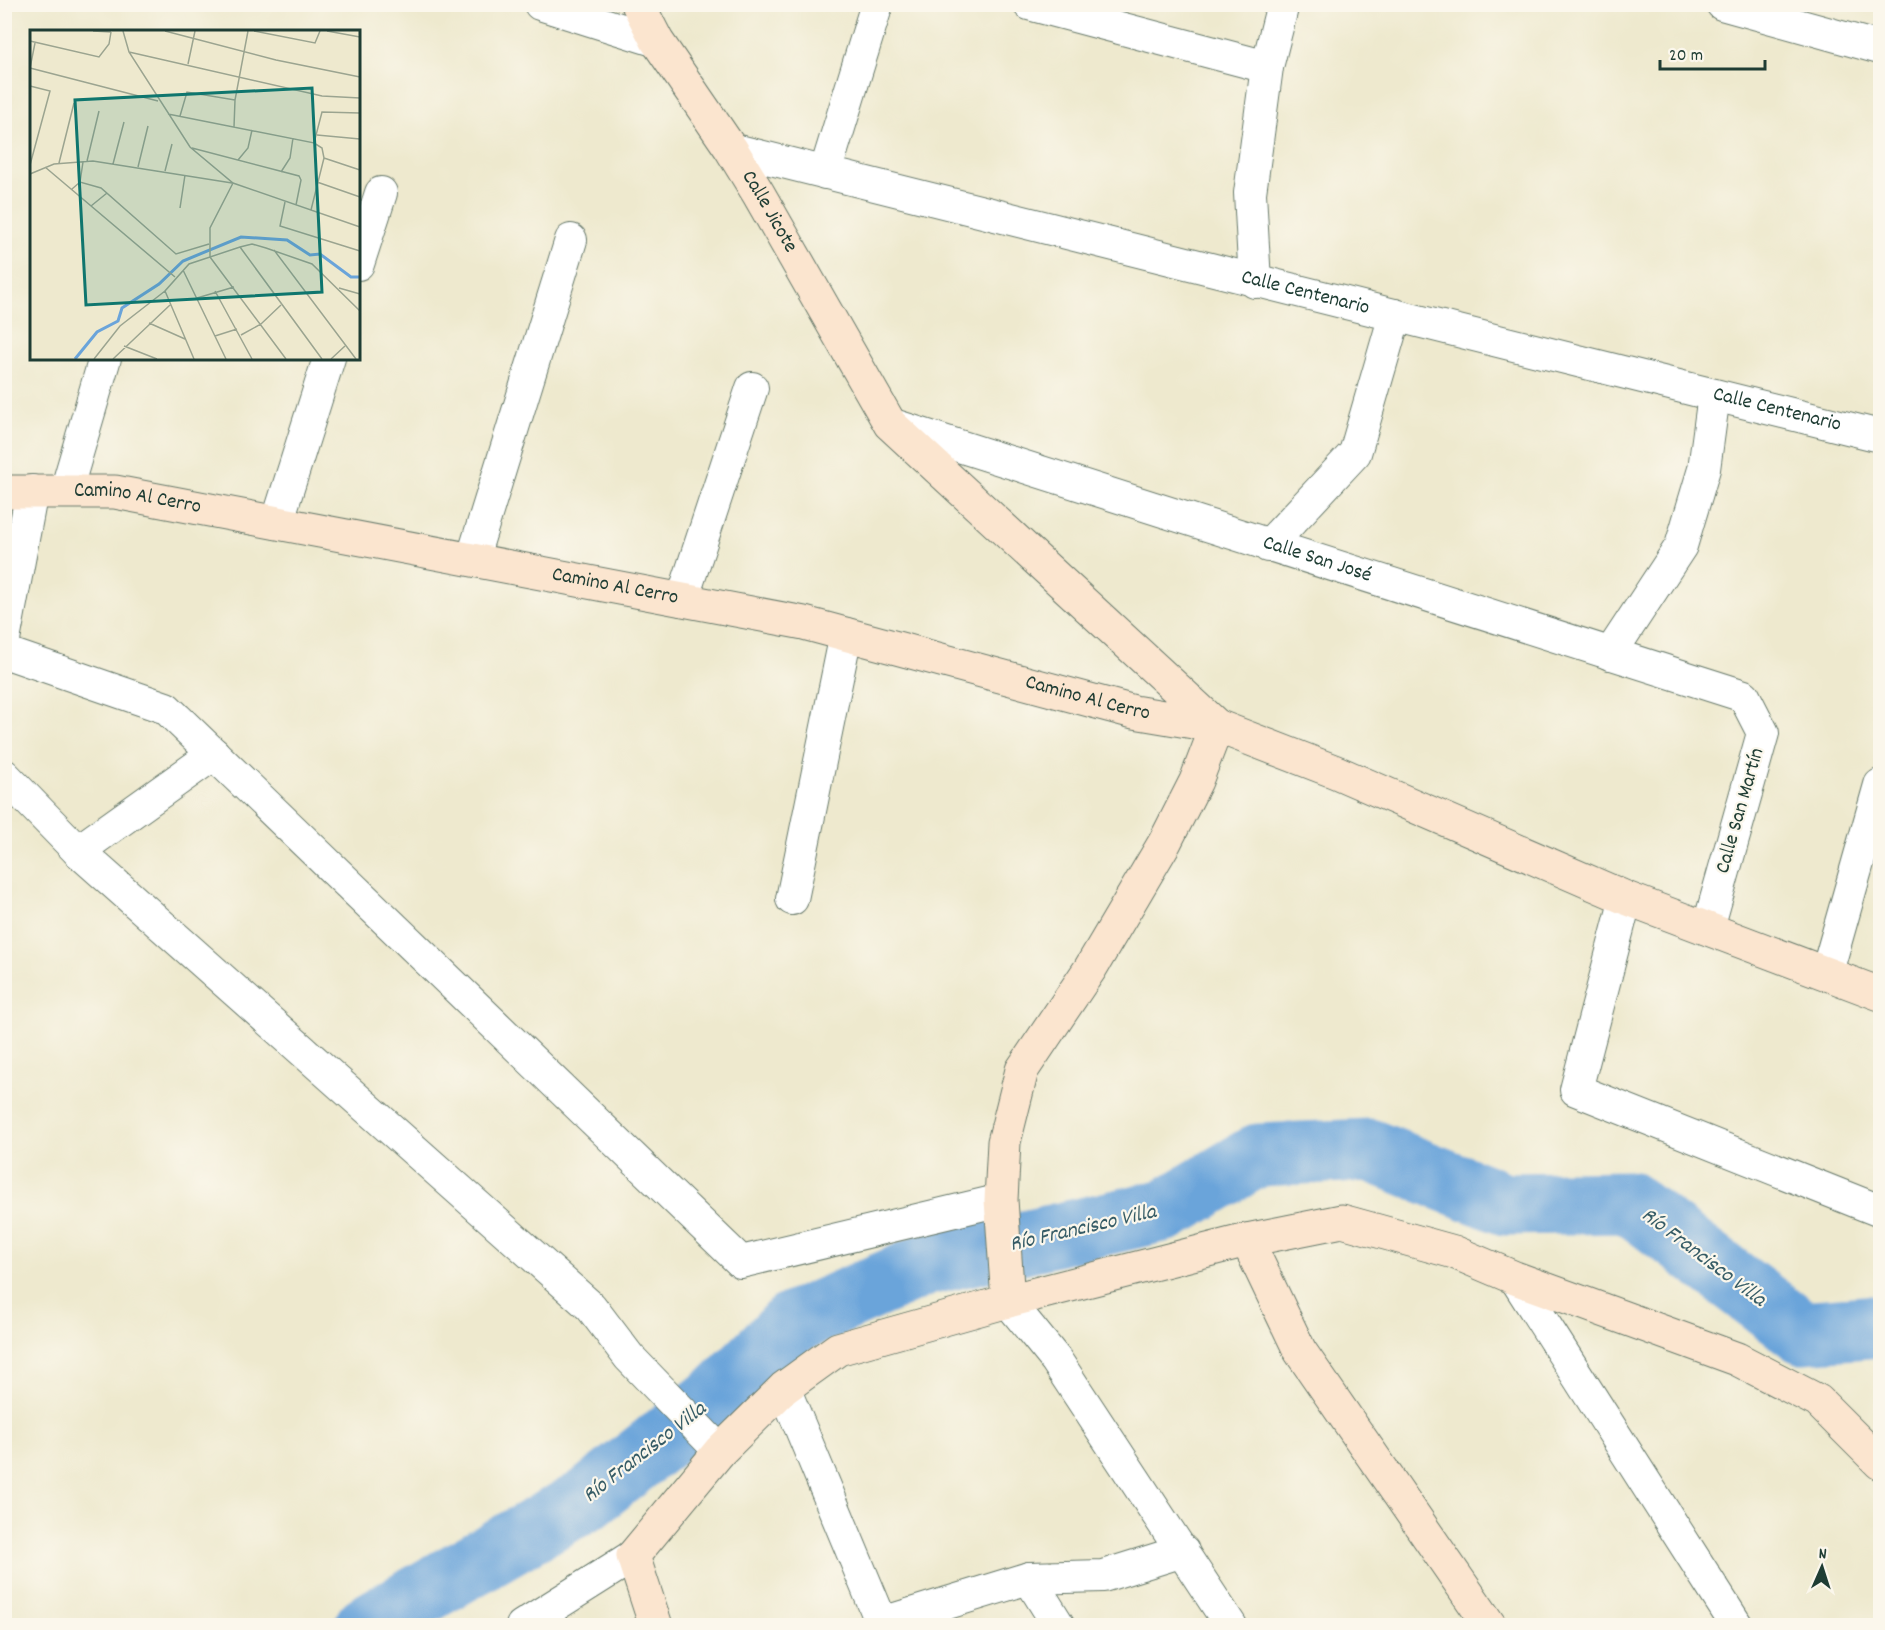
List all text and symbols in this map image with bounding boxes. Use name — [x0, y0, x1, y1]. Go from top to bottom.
inset map — [30, 30, 360, 360]
scale bar — [1660, 33, 1765, 71]
text: 20 m — [1669, 44, 1703, 69]
street label: Calle Jicote — [733, 165, 804, 259]
street label: Calle Centenario — [1238, 263, 1372, 324]
street label: Calle Centenario — [1710, 380, 1844, 441]
street label: Camino Al Cerro — [74, 477, 203, 523]
street label: Calle San José — [1259, 529, 1375, 591]
street label: Camino Al Cerro — [549, 560, 681, 614]
street label: Camino Al Cerro — [1022, 668, 1152, 729]
street label: Calle San Martín — [1709, 745, 1773, 877]
water label: Río Francisco Villa — [1007, 1197, 1161, 1261]
water label: Río Francisco Villa — [1634, 1201, 1773, 1316]
water label: Río Francisco Villa — [577, 1394, 715, 1511]
north arrow — [1792, 1537, 1852, 1597]
text: N — [1818, 1543, 1827, 1566]

